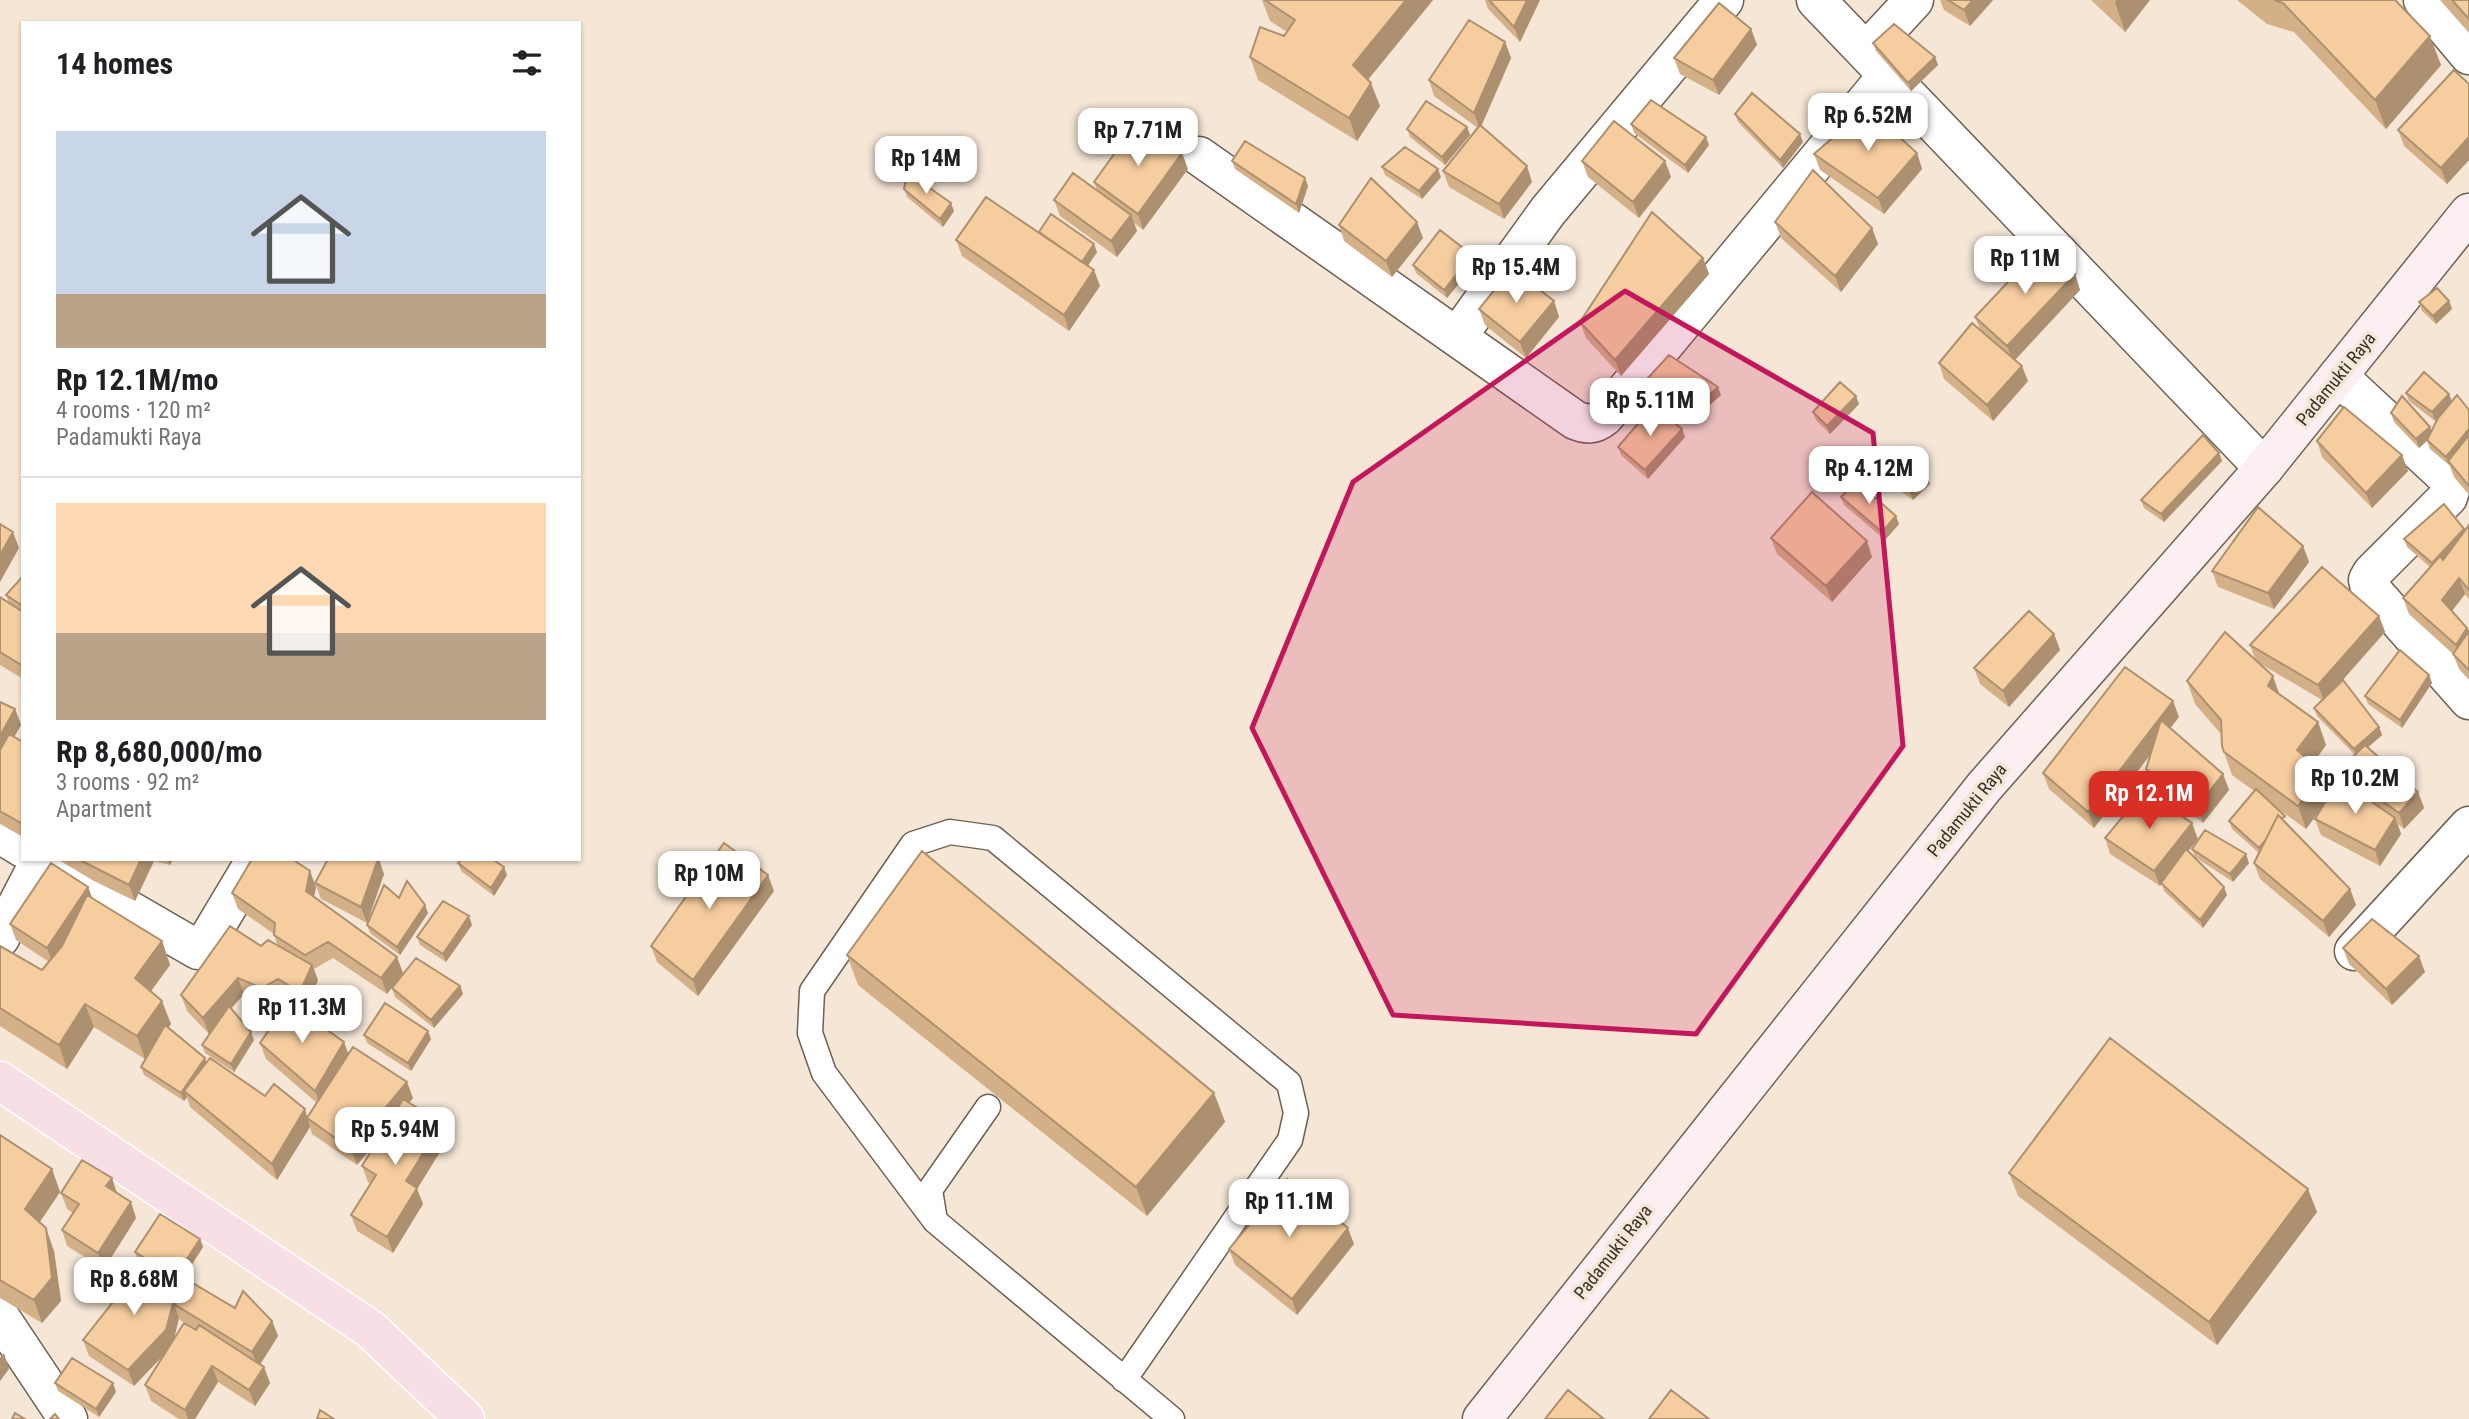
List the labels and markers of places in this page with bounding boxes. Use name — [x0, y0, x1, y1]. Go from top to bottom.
pin: Rp 6.52M — [1796, 94, 1940, 153]
pin: Rp 7.71M — [1066, 108, 1210, 168]
pin: Rp 14M — [869, 136, 983, 196]
pin: Rp 11M — [1968, 236, 2082, 296]
pin: Rp 15.4M — [1444, 246, 1588, 305]
pin: Rp 5.11M — [1578, 378, 1722, 438]
pin: Rp 4.12M — [1797, 447, 1941, 506]
pin: Rp 10.2M — [2283, 756, 2427, 816]
pin: Rp 12.1M — [2077, 772, 2221, 831]
pin: Rp 10M — [652, 852, 766, 911]
pin: Rp 11.3M — [230, 986, 374, 1045]
pin: Rp 5.94M — [323, 1108, 467, 1167]
pin: Rp 11.1M — [1217, 1180, 1361, 1239]
pin: Rp 8.68M — [62, 1258, 206, 1317]

